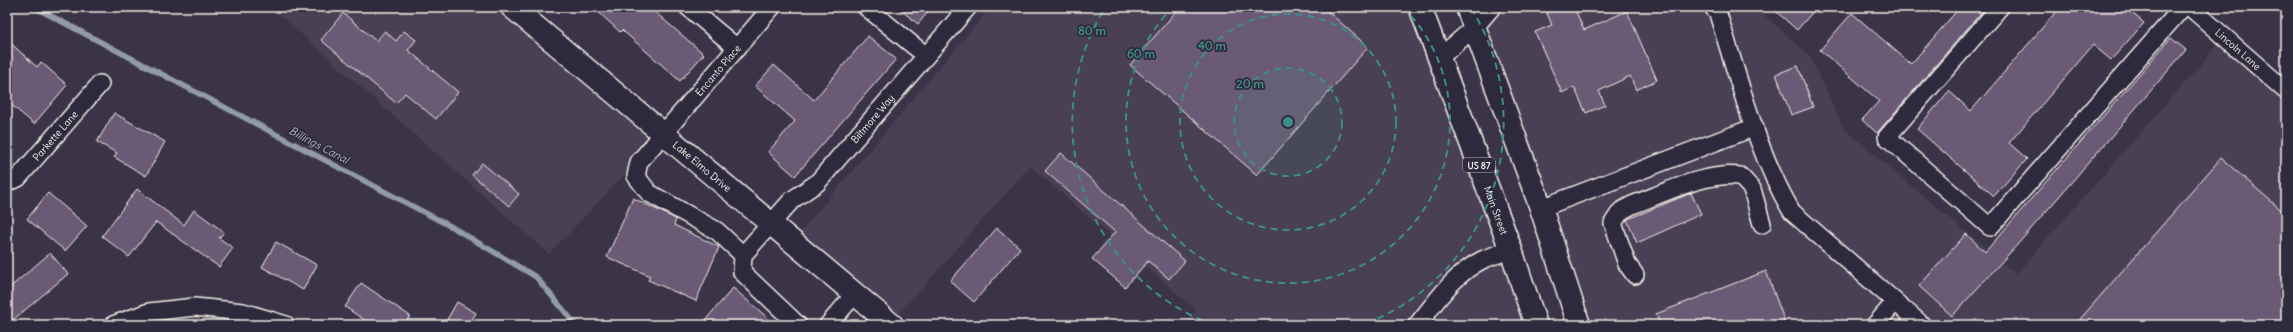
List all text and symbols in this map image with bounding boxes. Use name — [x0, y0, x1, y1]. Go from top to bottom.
text: 80 m — [1078, 23, 1107, 38]
street label: Lincoln Lane — [2212, 26, 2264, 73]
text: 40 m — [1198, 38, 1227, 53]
street label: Encanto Place — [692, 42, 743, 99]
text: 60 m — [1127, 46, 1156, 61]
text: 20 m — [1236, 76, 1264, 91]
street label: Biltmore Way — [848, 91, 897, 146]
street label: Parkette Lane — [29, 108, 81, 163]
centre of rings — [1281, 115, 1295, 129]
water label: Billings Canal — [287, 123, 353, 167]
street label: Lake Elmo Drive — [670, 138, 734, 194]
road number: US 87 — [1463, 158, 1495, 172]
street label: Main Street — [1481, 184, 1511, 237]

